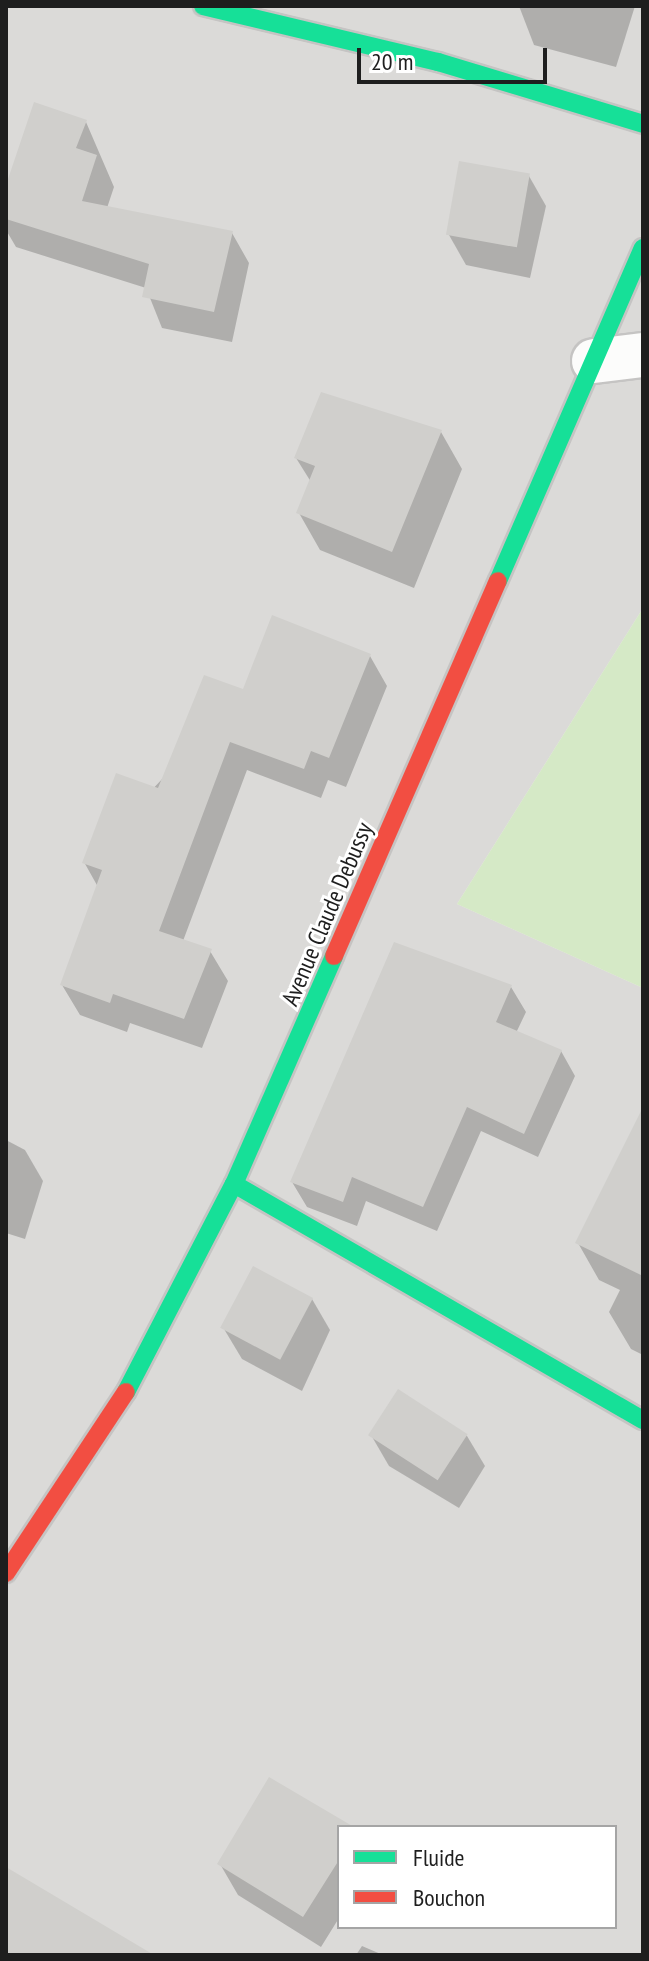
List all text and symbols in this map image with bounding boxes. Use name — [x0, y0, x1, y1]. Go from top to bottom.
scale bar — [361, 32, 551, 82]
text: 20 m — [371, 46, 413, 77]
street label: Avenue Claude Debussy — [275, 818, 379, 1010]
legend — [337, 1825, 617, 1929]
text: Fluide — [413, 1842, 464, 1873]
text: Bouchon — [413, 1882, 485, 1913]

